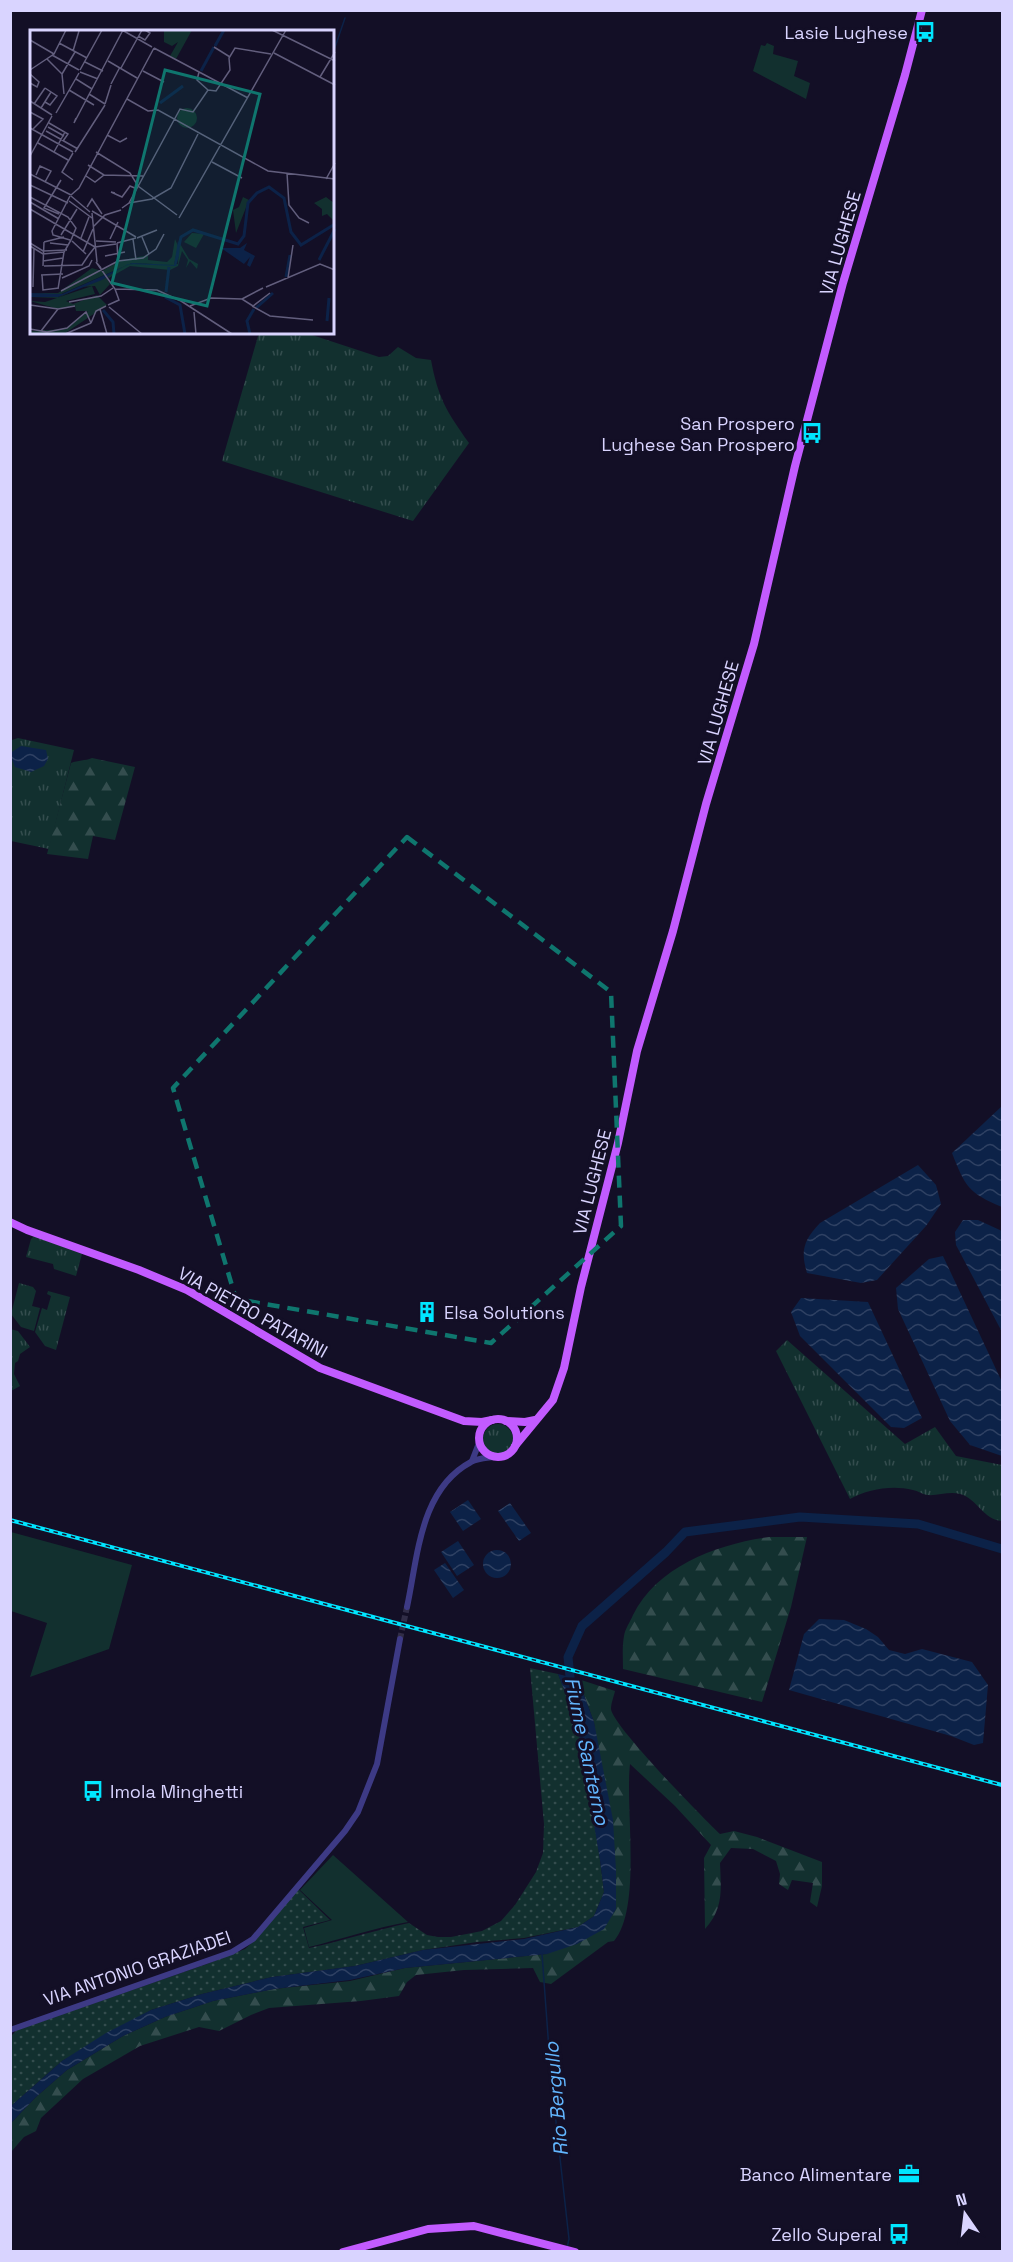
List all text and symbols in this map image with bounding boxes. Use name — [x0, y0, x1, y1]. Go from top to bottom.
bus stop icon: Lasie Lughese — [913, 20, 937, 44]
place label: Lasie Lughese — [785, 21, 908, 44]
inset map — [30, 30, 334, 334]
street label: VIA LUGHESE — [814, 188, 866, 298]
place label: San Prospero Lughese San Prospero — [601, 412, 795, 456]
bus stop icon: San Prospero Lughese San Prospero — [800, 421, 824, 445]
street label: VIA LUGHESE — [692, 658, 744, 768]
street label: VIA LUGHESE — [568, 1127, 616, 1237]
street label: VIA PIETRO PATARINI — [174, 1261, 332, 1363]
building icon: Elsa Solutions — [415, 1300, 439, 1324]
place label: Elsa Solutions — [444, 1301, 565, 1324]
water label: Fiume Santerno — [559, 1675, 616, 1828]
bus stop icon: Imola Minghetti — [81, 1779, 105, 1803]
place label: Imola Minghetti — [110, 1780, 243, 1803]
street label: VIA ANTONIO GRAZIADEI — [40, 1925, 234, 2011]
water label: Rio Bergullo — [538, 2040, 574, 2157]
office icon: Banco Alimentare — [897, 2162, 921, 2186]
place label: Banco Alimentare — [740, 2163, 892, 2186]
north arrow — [935, 2184, 995, 2244]
text: N — [954, 2188, 969, 2211]
bus stop icon: Zello Superal — [887, 2222, 911, 2246]
place label: Zello Superal — [771, 2223, 882, 2246]

